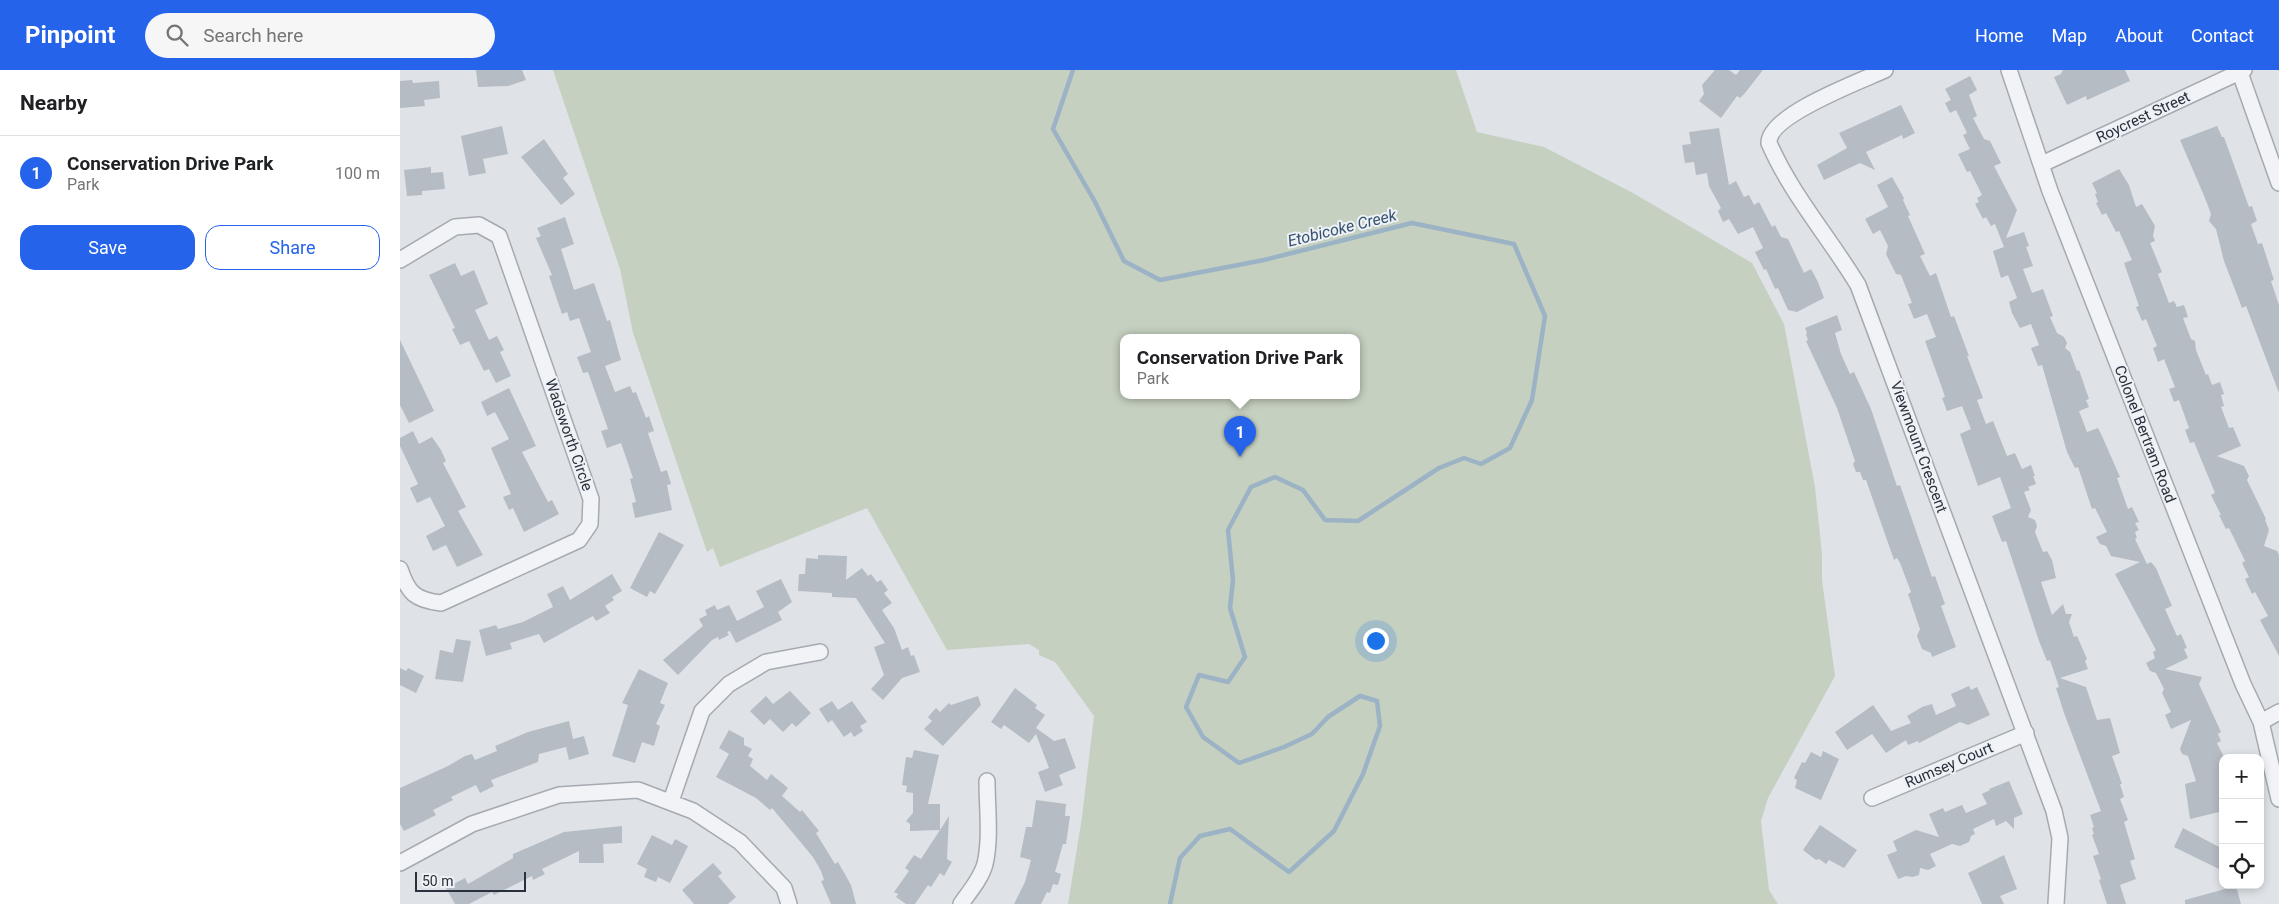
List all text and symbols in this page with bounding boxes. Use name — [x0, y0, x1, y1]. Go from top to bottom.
search box — [145, 13, 495, 58]
text: Pinpoint — [25, 21, 115, 49]
icon: search — [163, 21, 191, 49]
text: Search here — [203, 24, 303, 47]
text: Home — [1975, 25, 2024, 46]
text: Map — [2052, 25, 2087, 46]
text: About — [2115, 25, 2163, 46]
text: Contact — [2191, 25, 2254, 46]
street label: Roycrest Street — [2093, 87, 2193, 147]
text: Nearby — [20, 91, 87, 115]
text: Conservation Drive Park — [67, 152, 273, 175]
text: 1 — [31, 164, 41, 183]
text: 100 m — [335, 164, 380, 183]
text: Park — [67, 175, 99, 194]
water label: Etobicoke Creek — [1286, 205, 1399, 251]
button: Save — [20, 225, 195, 270]
button: Share — [205, 225, 380, 270]
popup — [1120, 334, 1360, 399]
text: Conservation Drive Park — [1137, 346, 1343, 369]
street label: Colonel Bertram Road — [2110, 363, 2180, 505]
text: Park — [1137, 369, 1169, 388]
street label: Wadsworth Circle — [541, 377, 597, 493]
street label: Viewmount Crescent — [1887, 379, 1951, 515]
pin: 1 — [1224, 416, 1256, 457]
your location — [1363, 628, 1389, 654]
street label: Rumsey Court — [1902, 738, 1996, 792]
map controls — [2219, 754, 2264, 889]
button: + — [2219, 754, 2264, 799]
button: − — [2219, 799, 2264, 844]
button: locate — [2219, 844, 2264, 889]
scale bar — [415, 869, 526, 892]
text: 50 m — [422, 873, 454, 889]

